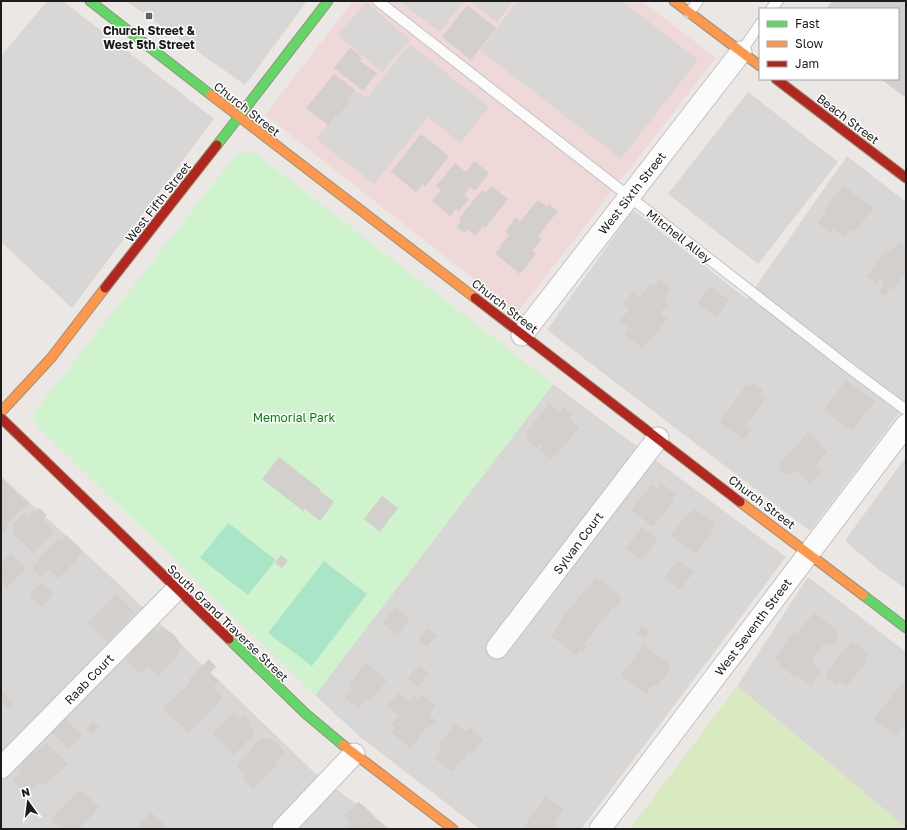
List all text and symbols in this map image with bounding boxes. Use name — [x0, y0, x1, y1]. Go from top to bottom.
legend — [759, 8, 899, 80]
marker: Church Street & West 5th Street — [144, 11, 154, 21]
text: Fast — [795, 16, 820, 31]
place label: Church Street & West 5th Street — [103, 23, 196, 52]
text: Slow — [795, 36, 823, 51]
text: Jam — [795, 56, 819, 71]
street label: Church Street — [211, 79, 283, 140]
street label: Beach Street — [814, 91, 882, 147]
street label: West Sixth Street — [595, 149, 669, 237]
street label: West Fifth Street — [122, 159, 194, 245]
street label: Mitchell Alley — [643, 206, 715, 266]
street label: Church Street — [469, 276, 541, 337]
park label: Memorial Park — [253, 410, 336, 425]
street label: Church Street — [726, 472, 799, 532]
street label: Sylvan Court — [550, 509, 606, 577]
street label: South Grand Traverse Street — [164, 561, 292, 685]
street label: West Seventh Street — [712, 575, 795, 679]
street label: Raab Court — [61, 651, 117, 707]
north arrow — [8, 782, 48, 822]
text: N — [20, 784, 31, 799]

